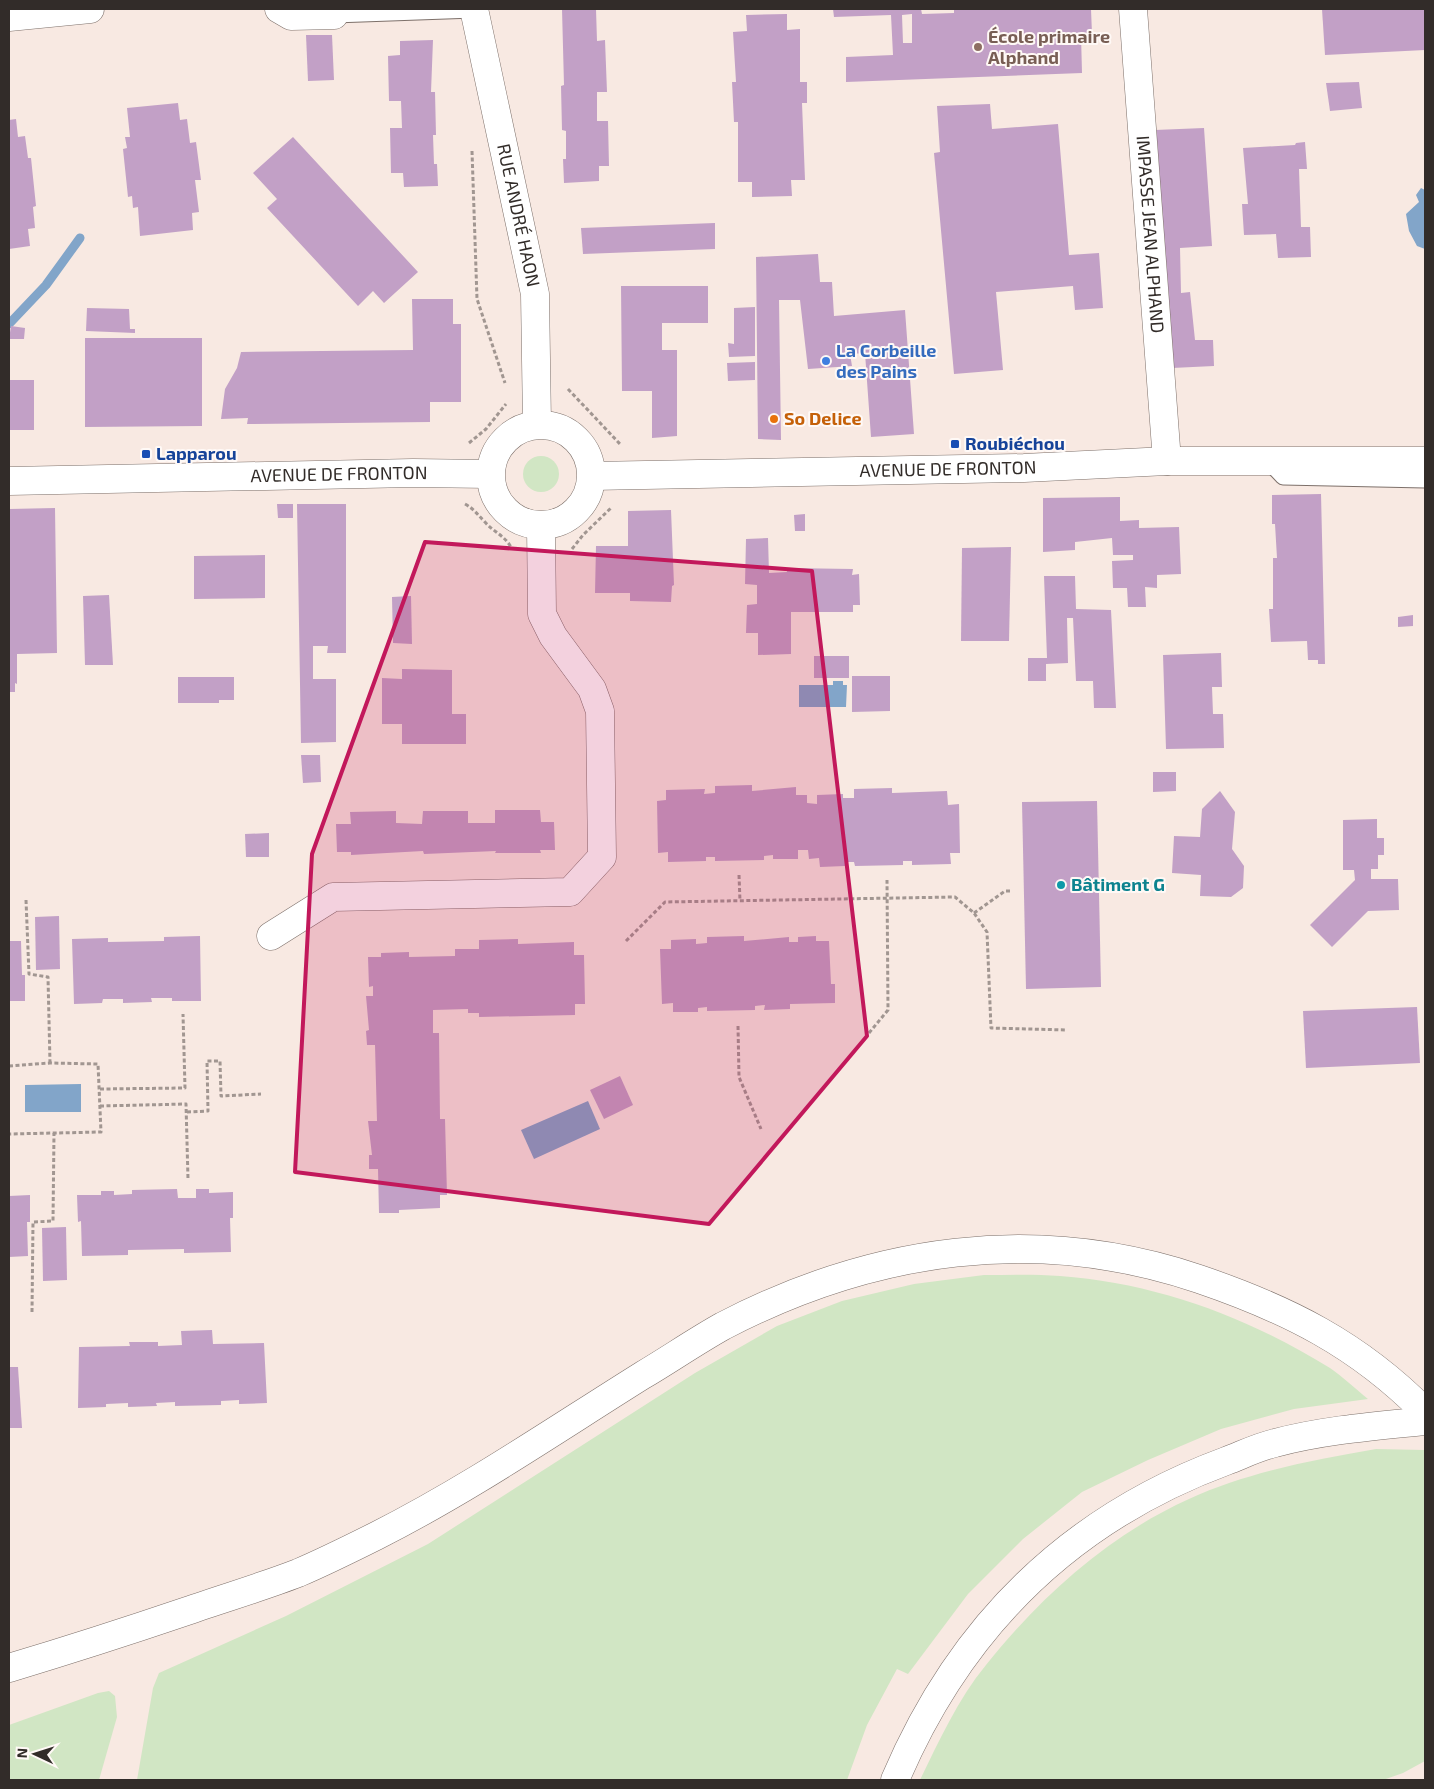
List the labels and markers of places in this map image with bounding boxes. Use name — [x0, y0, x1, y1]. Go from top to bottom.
place label: École primaire Alphand — [988, 25, 1110, 68]
marker: École primaire Alphand — [972, 41, 984, 53]
place label: La Corbeille des Pains — [836, 339, 936, 382]
marker: La Corbeille des Pains — [820, 355, 832, 367]
place label: So Delice — [784, 407, 862, 429]
marker: So Delice — [768, 413, 780, 425]
place label: Roubiéchou — [965, 432, 1065, 454]
marker: Roubiéchou — [949, 438, 961, 450]
place label: Lapparou — [156, 442, 237, 464]
marker: Lapparou — [140, 448, 152, 460]
place label: Bâtiment G — [1071, 873, 1165, 895]
marker: Bâtiment G — [1055, 879, 1067, 891]

